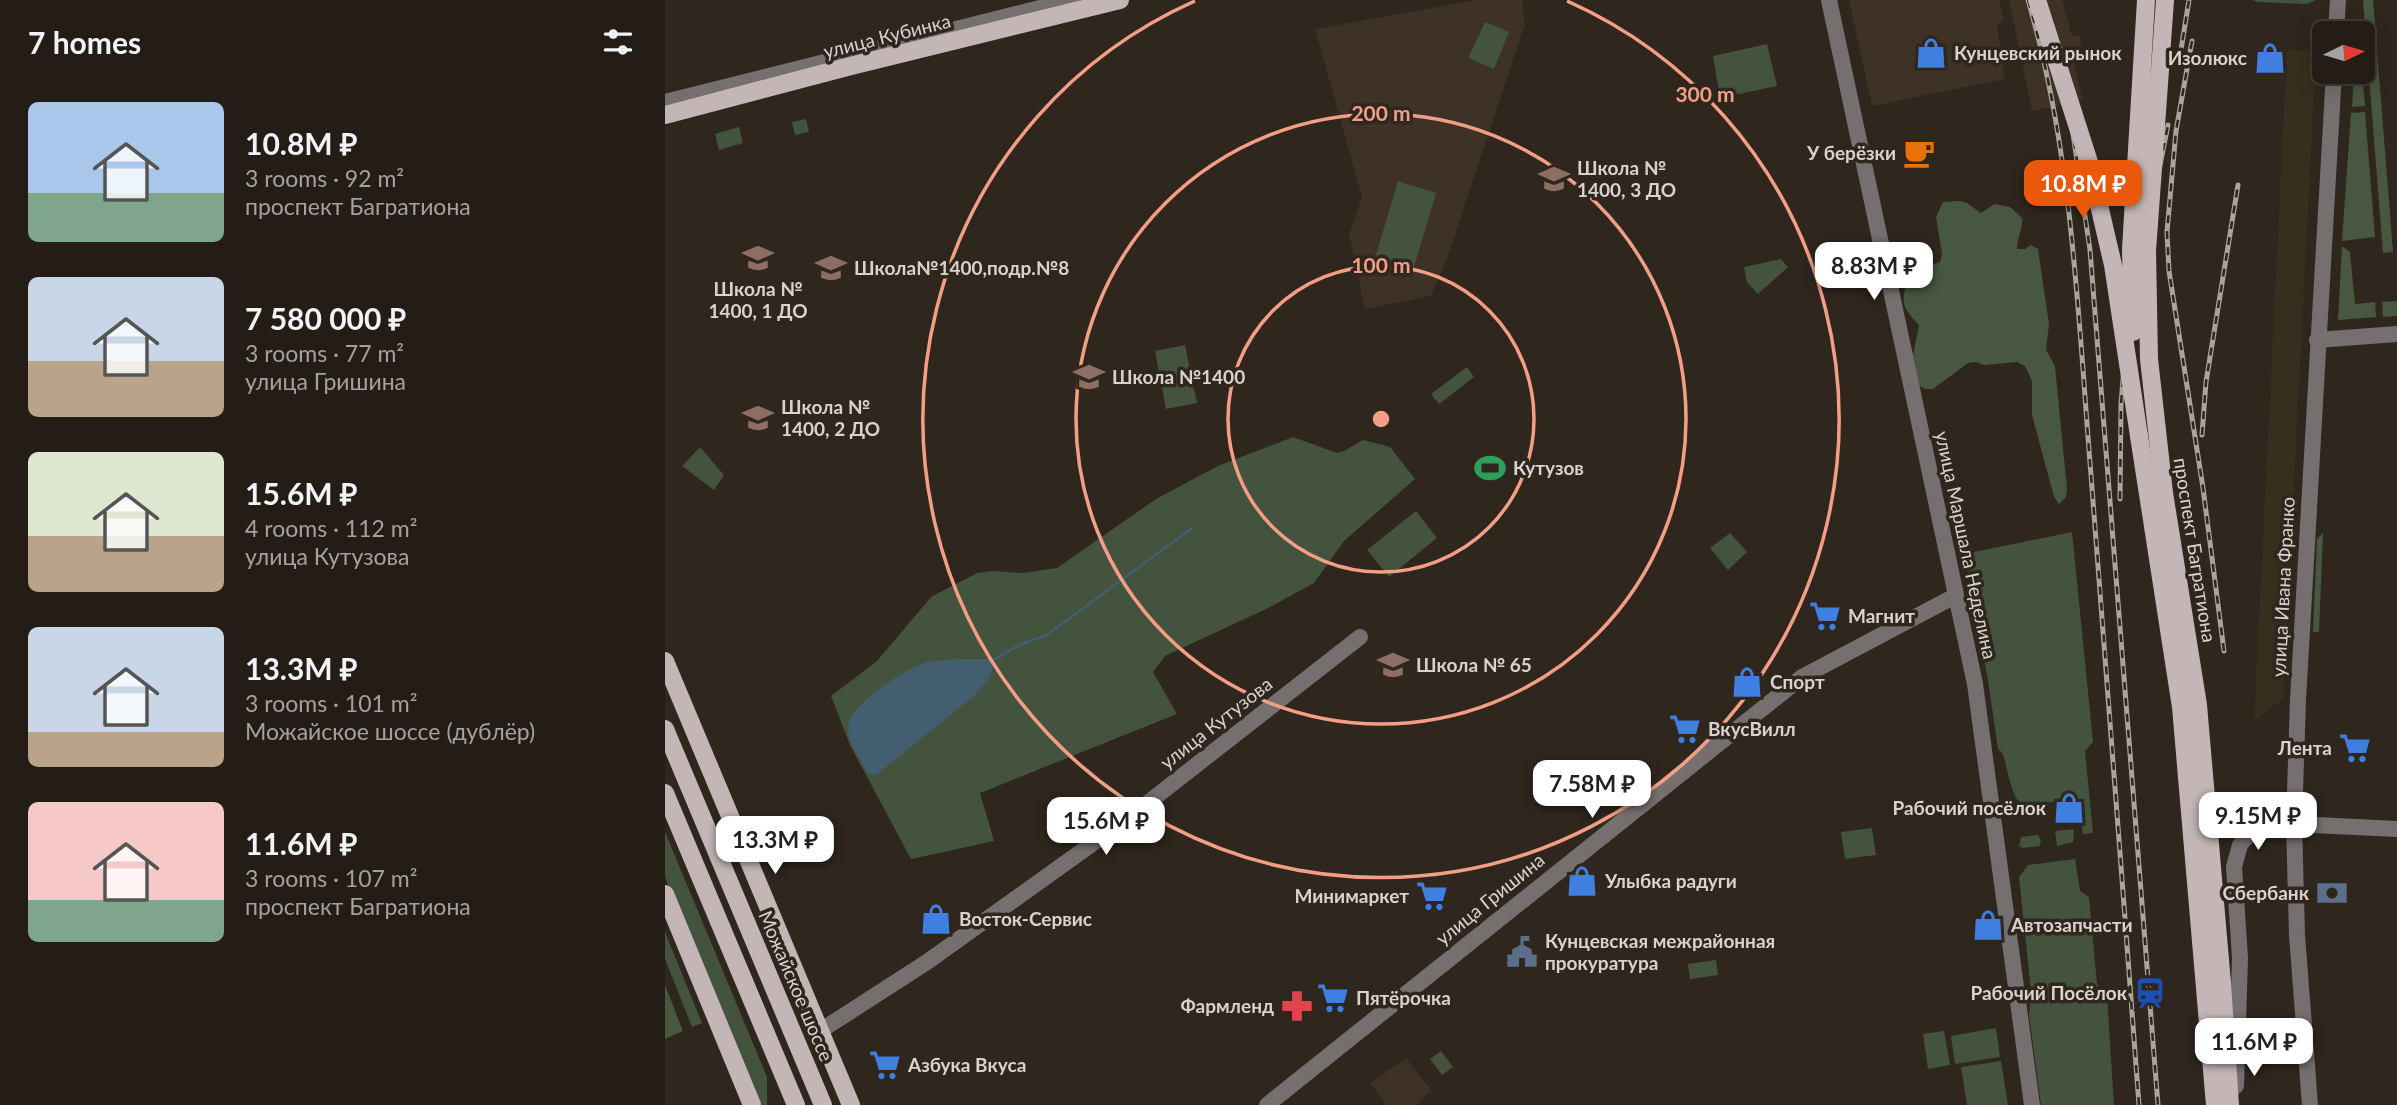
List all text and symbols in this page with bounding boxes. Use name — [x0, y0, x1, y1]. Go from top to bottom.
street label: улица Кубинка — [821, 9, 953, 62]
north arrow — [2312, 21, 2375, 84]
map controls — [2312, 21, 2375, 84]
icon: filters — [599, 23, 637, 61]
text: 7 homes — [28, 24, 141, 60]
shop icon: Кунцевский рынок — [1914, 36, 1948, 70]
place label: Кунцевский рынок — [1954, 41, 2122, 64]
shop icon: Изолюкс — [2253, 41, 2287, 75]
place label: Изолюкс — [2168, 46, 2247, 69]
text: 300 m — [1675, 81, 1735, 106]
text: 200 m — [1351, 100, 1411, 125]
text: 10.8M ₽ — [245, 125, 357, 161]
icon: home — [84, 130, 168, 214]
cafe icon: У берёзки — [1902, 136, 1936, 170]
place label: У берёзки — [1806, 141, 1896, 164]
place label: Школа № 1400, 3 ДО — [1577, 156, 1676, 201]
pin: 10.8M ₽ — [2018, 160, 2148, 220]
school or university icon: Школа № 1400, 3 ДО — [1537, 162, 1571, 196]
text: 3 rooms · 92 m² — [245, 164, 404, 192]
text: 10.8M ₽ — [2040, 169, 2126, 197]
text: проспект Багратиона — [245, 192, 471, 220]
school or university icon: Школа № 1400, 1 ДО — [741, 241, 775, 275]
pin: 8.83M ₽ — [1809, 243, 1939, 302]
school or university icon: Школа№1400,подр.№8 — [814, 251, 848, 285]
text: 8.83M ₽ — [1831, 251, 1917, 279]
text: 100 m — [1351, 252, 1411, 277]
place label: Школа№1400,подр.№8 — [854, 256, 1069, 279]
place label: Школа № 1400, 1 ДО — [708, 277, 808, 322]
text: 7 580 000 ₽ — [245, 300, 406, 336]
icon: home — [84, 305, 168, 389]
text: 3 rooms · 77 m² — [245, 339, 404, 367]
school or university icon: Школа №1400 — [1072, 360, 1106, 394]
place label: Школа №1400 — [1112, 365, 1245, 388]
text: улица Гришина — [245, 367, 406, 395]
place label: Школа № 1400, 2 ДО — [781, 395, 880, 440]
school or university icon: Школа № 1400, 2 ДО — [741, 401, 775, 435]
centre of rings — [1369, 407, 1393, 431]
street label: улица Маршала Неделина — [1931, 429, 2002, 661]
sports icon: Кутузов — [1473, 451, 1507, 485]
place label: Кутузов — [1513, 456, 1584, 479]
street label: проспект Багратиона — [2170, 456, 2221, 644]
text: 15.6M ₽ — [245, 475, 357, 511]
icon: home — [84, 480, 168, 564]
street label: улица Ивана Франко — [2266, 496, 2299, 678]
text: 4 rooms · 112 m² — [245, 514, 417, 542]
text: улица Кутузова — [245, 542, 409, 570]
supermarket icon: Магнит — [1808, 599, 1842, 633]
place label: Магнит — [1848, 604, 1915, 627]
school or university icon: Школа № 65 — [1376, 648, 1410, 682]
text: 13.3M ₽ — [245, 650, 357, 686]
place label: Школа № 65 — [1416, 653, 1532, 676]
icon: home — [84, 655, 168, 739]
shop icon: Спорт — [1730, 665, 1764, 699]
place label: Спорт — [1770, 670, 1825, 693]
street label: улица Кутузова — [1155, 672, 1276, 773]
text: 3 rooms · 101 m² — [245, 689, 417, 717]
supermarket icon: ВкусВилл — [1668, 712, 1702, 746]
text: Можайское шоссе (дублёр) — [245, 717, 535, 745]
place label: ВкусВилл — [1708, 717, 1796, 740]
supermarket icon: Лента — [2338, 731, 2372, 765]
place label: Лента — [2277, 736, 2332, 759]
pin: 7.58M ₽ — [1527, 760, 1657, 820]
text: 7.58M ₽ — [1549, 769, 1635, 797]
shop icon: Рабочий посёлок — [2052, 791, 2086, 825]
pin: 9.15M ₽ — [2193, 792, 2323, 852]
place label: Рабочий посёлок — [1892, 796, 2047, 819]
pin: 15.6M ₽ — [1041, 798, 1171, 857]
text: 9.15M ₽ — [2215, 801, 2301, 829]
text: 15.6M ₽ — [1063, 806, 1149, 834]
pin: 13.3M ₽ — [710, 816, 840, 876]
text: 11.6M ₽ — [245, 825, 357, 861]
text: 13.3M ₽ — [732, 825, 818, 853]
icon: home — [84, 830, 168, 914]
street label: улица Гришина — [1431, 848, 1549, 949]
text: 3 rooms · 107 m² — [245, 864, 417, 892]
shop icon: Улыбка радуги — [1565, 864, 1599, 898]
place label: Улыбка радуги — [1604, 869, 1737, 892]
bank icon: Сбербанк — [2315, 876, 2349, 910]
supermarket icon: Минимаркет — [1415, 879, 1449, 913]
place label: Сбербанк — [2223, 881, 2310, 904]
place label: Минимаркет — [1294, 884, 1409, 907]
text: проспект Багратиона — [245, 892, 471, 920]
shop icon: Восток-Сервис — [919, 902, 953, 936]
street label: Можайское шоссе — [754, 907, 839, 1065]
place label: Восток-Сервис — [959, 907, 1092, 930]
shop icon: Автозапчасти — [1971, 908, 2005, 942]
place label: Автозапчасти — [2010, 913, 2132, 936]
place label: Кунцевская межрайонная прокуратура — [1545, 929, 1775, 974]
public building icon: Кунцевская межрайонная прокуратура — [1505, 935, 1539, 969]
station icon: Рабочий Посёлок — [2133, 976, 2167, 1010]
supermarket icon: Пятёрочка — [1316, 981, 1350, 1015]
place label: Рабочий Посёлок — [1970, 981, 2128, 1004]
place label: Пятёрочка — [1356, 986, 1451, 1009]
pharmacy icon: Фармленд — [1280, 989, 1314, 1023]
place label: Фармленд — [1181, 994, 1274, 1017]
pin: 11.6M ₽ — [2189, 1018, 2319, 1078]
text: 11.6M ₽ — [2211, 1027, 2297, 1055]
supermarket icon: Азбука Вкуса — [868, 1048, 902, 1082]
place label: Азбука Вкуса — [907, 1053, 1026, 1076]

